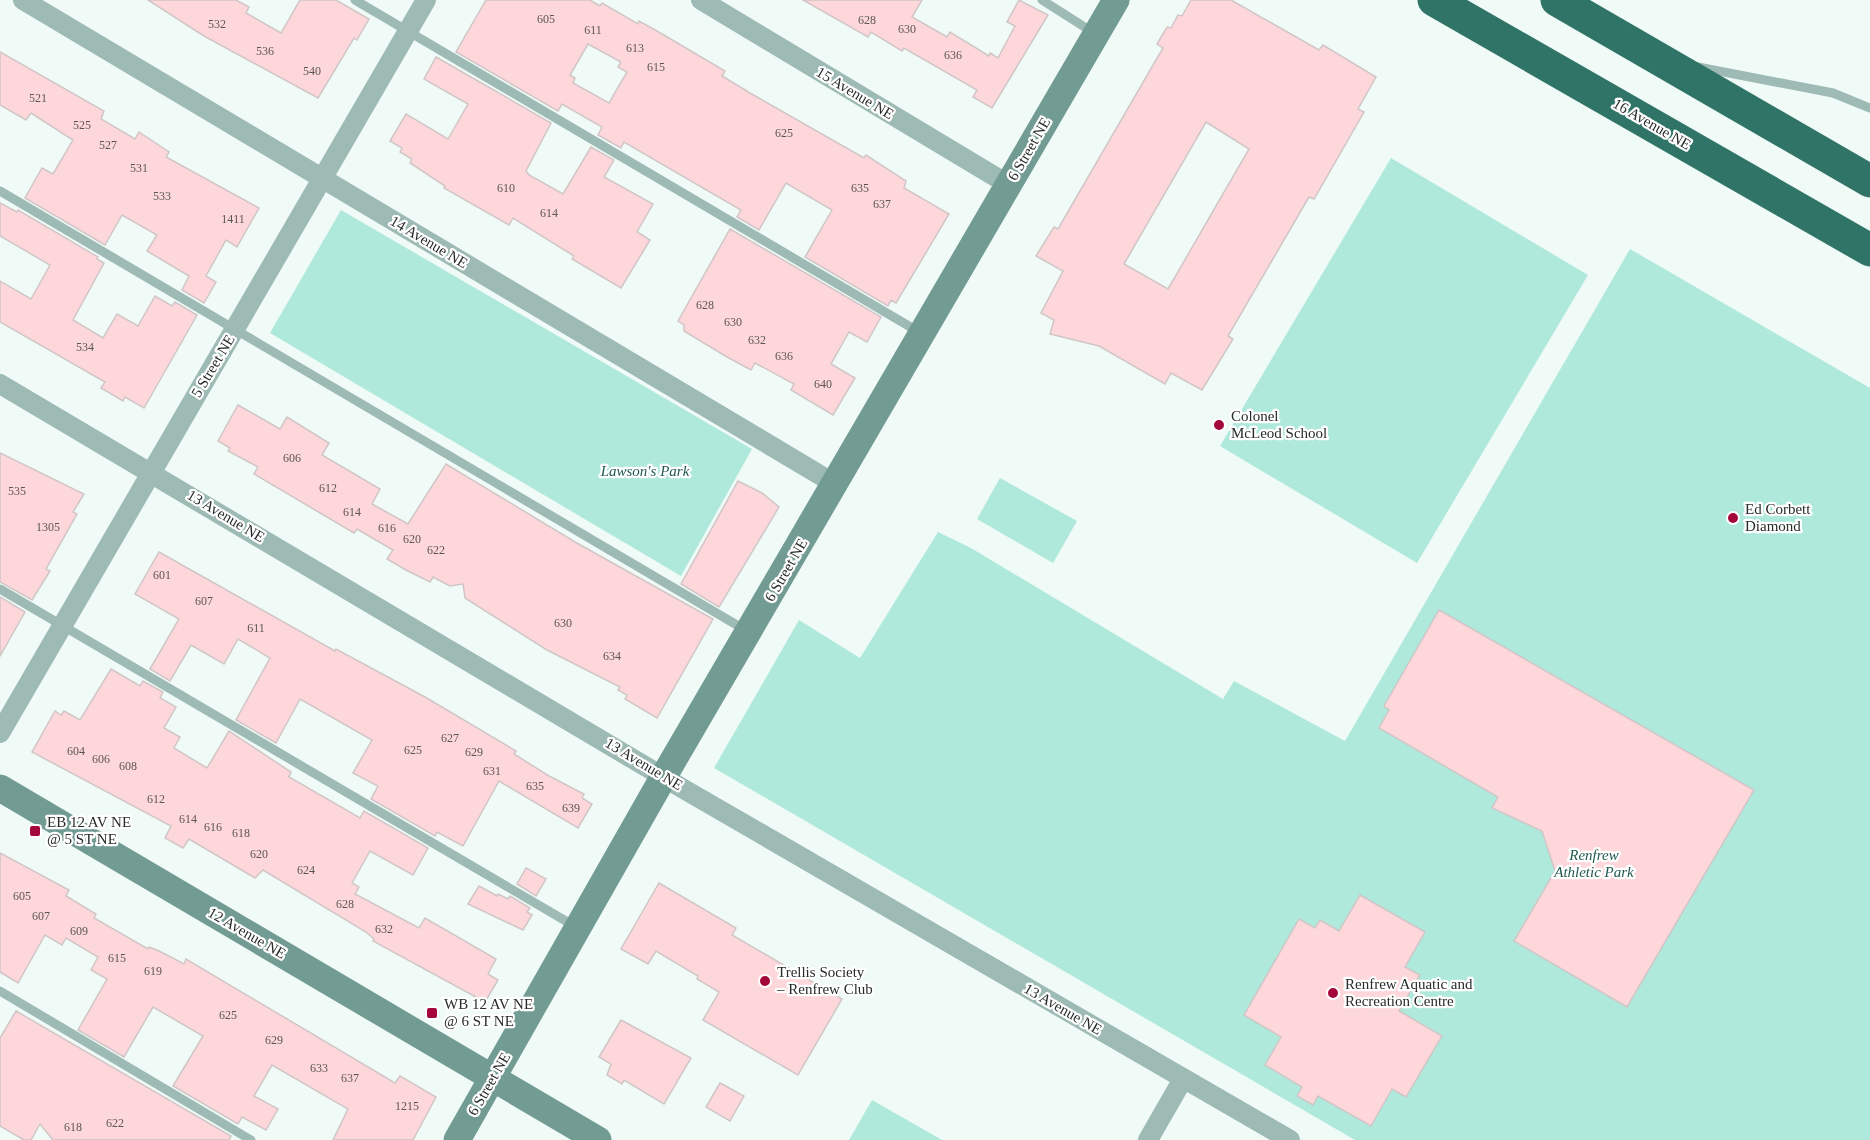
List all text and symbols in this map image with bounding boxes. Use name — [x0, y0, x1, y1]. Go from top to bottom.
house number: 605 — [537, 12, 555, 26]
house number: 628 — [858, 13, 876, 27]
house number: 532 — [208, 17, 226, 31]
house number: 630 — [898, 22, 916, 36]
house number: 611 — [584, 23, 602, 37]
house number: 613 — [626, 41, 644, 55]
house number: 536 — [256, 44, 274, 58]
house number: 636 — [944, 48, 962, 62]
house number: 615 — [647, 60, 665, 74]
house number: 540 — [303, 64, 321, 78]
street label: 15 Avenue NE — [814, 64, 896, 122]
house number: 521 — [29, 91, 47, 105]
street label: 16 Avenue NE — [1610, 95, 1694, 153]
street label: 6 Street NE — [1005, 115, 1053, 183]
house number: 525 — [73, 118, 91, 132]
house number: 625 — [775, 126, 793, 140]
house number: 527 — [99, 138, 117, 152]
house number: 531 — [130, 161, 148, 175]
house number: 610 — [497, 181, 515, 195]
house number: 635 — [851, 181, 869, 195]
house number: 533 — [153, 189, 171, 203]
house number: 637 — [873, 197, 891, 211]
house number: 614 — [540, 206, 558, 220]
house number: 1411 — [221, 212, 245, 226]
street label: 14 Avenue NE — [388, 213, 470, 271]
house number: 628 — [696, 298, 714, 312]
house number: 630 — [724, 315, 742, 329]
street label: 5 Street NE — [188, 332, 238, 400]
house number: 632 — [748, 333, 766, 347]
house number: 534 — [76, 340, 94, 354]
house number: 636 — [775, 349, 793, 363]
house number: 640 — [814, 377, 832, 391]
place label: Colonel McLeod School — [1231, 408, 1327, 441]
marker: Colonel McLeod School — [1212, 418, 1226, 432]
house number: 606 — [283, 451, 301, 465]
park label: Lawson's Park — [600, 463, 690, 479]
house number: 612 — [319, 481, 337, 495]
house number: 535 — [8, 484, 26, 498]
street label: 13 Avenue NE — [185, 487, 267, 545]
place label: Ed Corbett Diamond — [1745, 501, 1811, 534]
house number: 614 — [343, 505, 361, 519]
marker: Ed Corbett Diamond — [1726, 511, 1740, 525]
house number: 1305 — [36, 520, 60, 534]
house number: 616 — [378, 521, 396, 535]
house number: 620 — [403, 532, 421, 546]
street label: 6 Street NE — [762, 536, 810, 604]
house number: 622 — [427, 543, 445, 557]
house number: 601 — [153, 568, 171, 582]
house number: 607 — [195, 594, 213, 608]
house number: 630 — [554, 616, 572, 630]
house number: 611 — [247, 621, 265, 635]
house number: 634 — [603, 649, 621, 663]
house number: 627 — [441, 731, 459, 745]
street label: 13 Avenue NE — [603, 735, 685, 793]
house number: 625 — [404, 743, 422, 757]
house number: 604 — [67, 744, 85, 758]
house number: 629 — [465, 745, 483, 759]
house number: 606 — [92, 752, 110, 766]
house number: 608 — [119, 759, 137, 773]
house number: 631 — [483, 764, 501, 778]
house number: 635 — [526, 779, 544, 793]
house number: 612 — [147, 792, 165, 806]
house number: 639 — [562, 801, 580, 815]
house number: 614 — [179, 812, 197, 826]
place label: EB 12 AV NE @ 5 ST NE — [47, 814, 131, 847]
house number: 616 — [204, 820, 222, 834]
marker: EB 12 AV NE @ 5 ST NE — [28, 824, 42, 838]
house number: 618 — [232, 826, 250, 840]
house number: 620 — [250, 847, 268, 861]
park label: Renfrew Athletic Park — [1553, 847, 1634, 880]
house number: 624 — [297, 863, 315, 877]
house number: 605 — [13, 889, 31, 903]
house number: 628 — [336, 897, 354, 911]
street label: 12 Avenue NE — [205, 904, 289, 962]
house number: 607 — [32, 909, 50, 923]
house number: 632 — [375, 922, 393, 936]
house number: 609 — [70, 924, 88, 938]
house number: 615 — [108, 951, 126, 965]
house number: 619 — [144, 964, 162, 978]
place label: Trellis Society – Renfrew Club — [776, 964, 873, 997]
marker: Trellis Society – Renfrew Club — [758, 974, 772, 988]
place label: Renfrew Aquatic and Recreation Centre — [1345, 976, 1473, 1009]
street label: 13 Avenue NE — [1021, 980, 1105, 1038]
marker: Renfrew Aquatic and Recreation Centre — [1326, 986, 1340, 1000]
place label: WB 12 AV NE @ 6 ST NE — [444, 996, 533, 1029]
marker: WB 12 AV NE @ 6 ST NE — [425, 1006, 439, 1020]
house number: 625 — [219, 1008, 237, 1022]
house number: 629 — [265, 1033, 283, 1047]
street label: 6 Street NE — [465, 1050, 513, 1118]
house number: 633 — [310, 1061, 328, 1075]
house number: 637 — [341, 1071, 359, 1085]
house number: 1215 — [395, 1099, 419, 1113]
house number: 622 — [106, 1116, 124, 1130]
house number: 618 — [64, 1120, 82, 1134]

